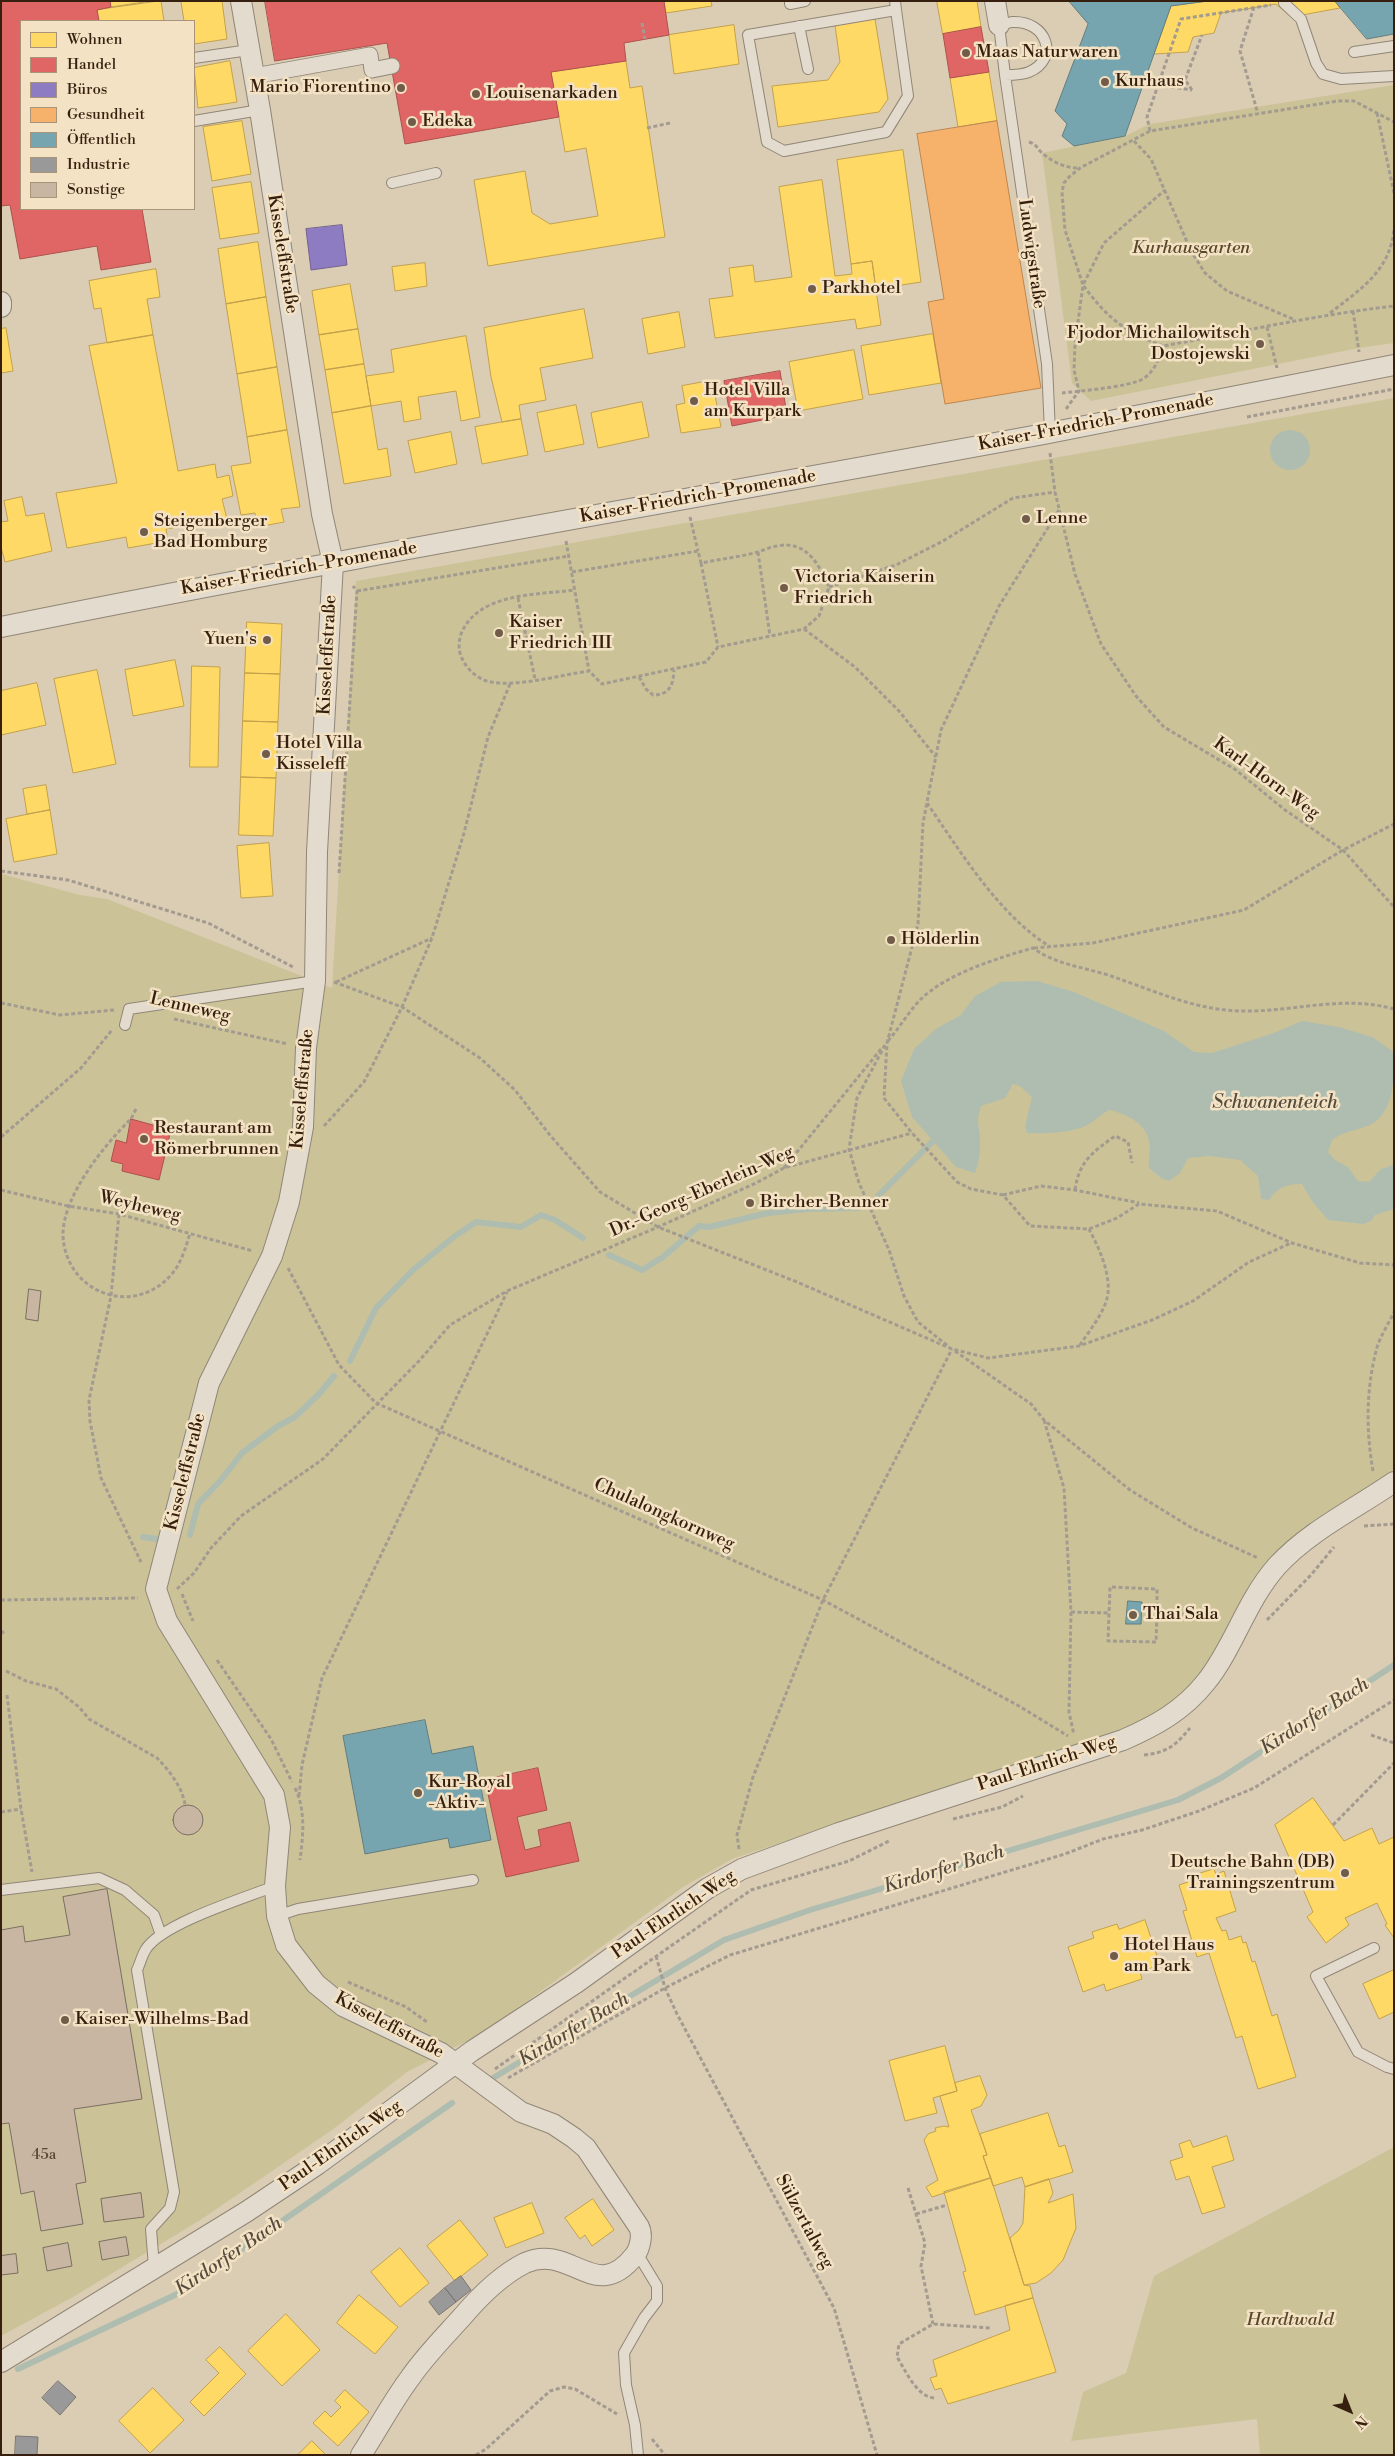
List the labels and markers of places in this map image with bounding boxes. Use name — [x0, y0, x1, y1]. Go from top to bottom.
place label: Maas Naturwaren — [976, 42, 1118, 64]
marker: Maas Naturwaren — [960, 47, 972, 59]
place label: Kurhaus — [1115, 71, 1184, 93]
marker: Kurhaus — [1099, 76, 1111, 88]
place label: Mario Fiorentino — [250, 77, 391, 99]
marker: Mario Fiorentino — [395, 82, 407, 94]
place label: Louisenarkaden — [486, 83, 618, 105]
marker: Louisenarkaden — [470, 88, 482, 100]
place label: Edeka — [422, 111, 473, 133]
marker: Edeka — [406, 116, 418, 128]
place label: Parkhotel — [822, 278, 901, 300]
marker: Parkhotel — [806, 283, 818, 295]
place label: Fjodor Michailowitsch Dostojewski — [1067, 323, 1250, 366]
marker: Fjodor Michailowitsch Dostojewski — [1254, 338, 1266, 350]
place label: Hotel Villa am Kurpark — [704, 380, 801, 422]
marker: Hotel Villa am Kurpark — [688, 395, 700, 407]
place label: Lenne — [1036, 508, 1088, 530]
place label: Steigenberger Bad Homburg — [154, 511, 267, 554]
marker: Lenne — [1020, 513, 1032, 525]
marker: Steigenberger Bad Homburg — [138, 526, 150, 538]
place label: Victoria Kaiserin Friedrich — [794, 567, 935, 610]
marker: Victoria Kaiserin Friedrich — [778, 582, 790, 594]
place label: Kaiser Friedrich III — [509, 612, 612, 654]
marker: Kaiser Friedrich III — [493, 627, 505, 639]
place label: Yuen's — [204, 629, 257, 651]
marker: Yuen's — [261, 634, 273, 646]
place label: Hotel Villa Kisseleff — [276, 733, 362, 776]
marker: Hotel Villa Kisseleff — [260, 748, 272, 760]
place label: Hölderlin — [901, 929, 980, 951]
marker: Hölderlin — [885, 934, 897, 946]
place label: Restaurant am Römerbrunnen — [154, 1118, 279, 1160]
marker: Restaurant am Römerbrunnen — [138, 1133, 150, 1145]
place label: Bircher-Benner — [760, 1192, 889, 1214]
marker: Bircher-Benner — [744, 1197, 756, 1209]
place label: Thai Sala — [1143, 1604, 1219, 1626]
marker: Thai Sala — [1127, 1609, 1139, 1621]
place label: Kur-Royal -Aktiv- — [428, 1772, 511, 1815]
marker: Kur-Royal -Aktiv- — [412, 1787, 424, 1799]
place label: Deutsche Bahn (DB) Trainingszentrum — [1170, 1852, 1335, 1895]
marker: Deutsche Bahn (DB) Trainingszentrum — [1339, 1867, 1351, 1879]
place label: Hotel Haus am Park — [1124, 1935, 1214, 1978]
marker: Hotel Haus am Park — [1108, 1950, 1120, 1962]
place label: Kaiser-Wilhelms-Bad — [75, 2009, 249, 2031]
marker: Kaiser-Wilhelms-Bad — [59, 2014, 71, 2026]

